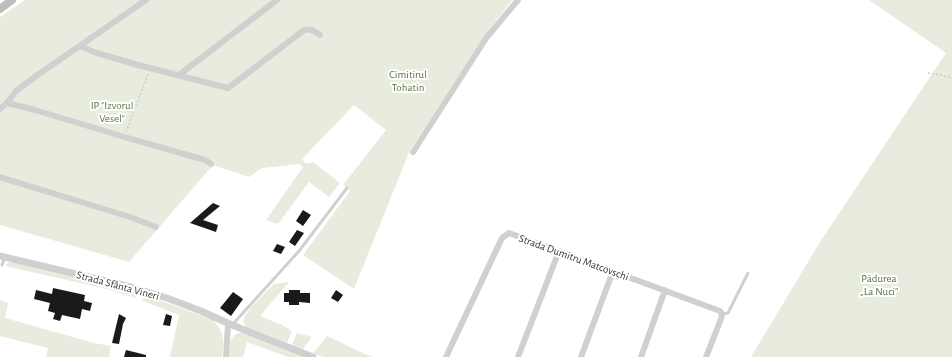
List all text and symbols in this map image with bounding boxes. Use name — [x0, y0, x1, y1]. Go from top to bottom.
park label: Cimitirul Tohatin — [389, 69, 427, 93]
park label: IP "Izvorul Vesel" — [91, 100, 133, 124]
street label: Strada Dumitru Matcovschi — [517, 232, 630, 283]
street label: Strada Sfânta Vineri — [75, 269, 160, 302]
park label: Pădurea „La Nuci” — [860, 273, 898, 297]

